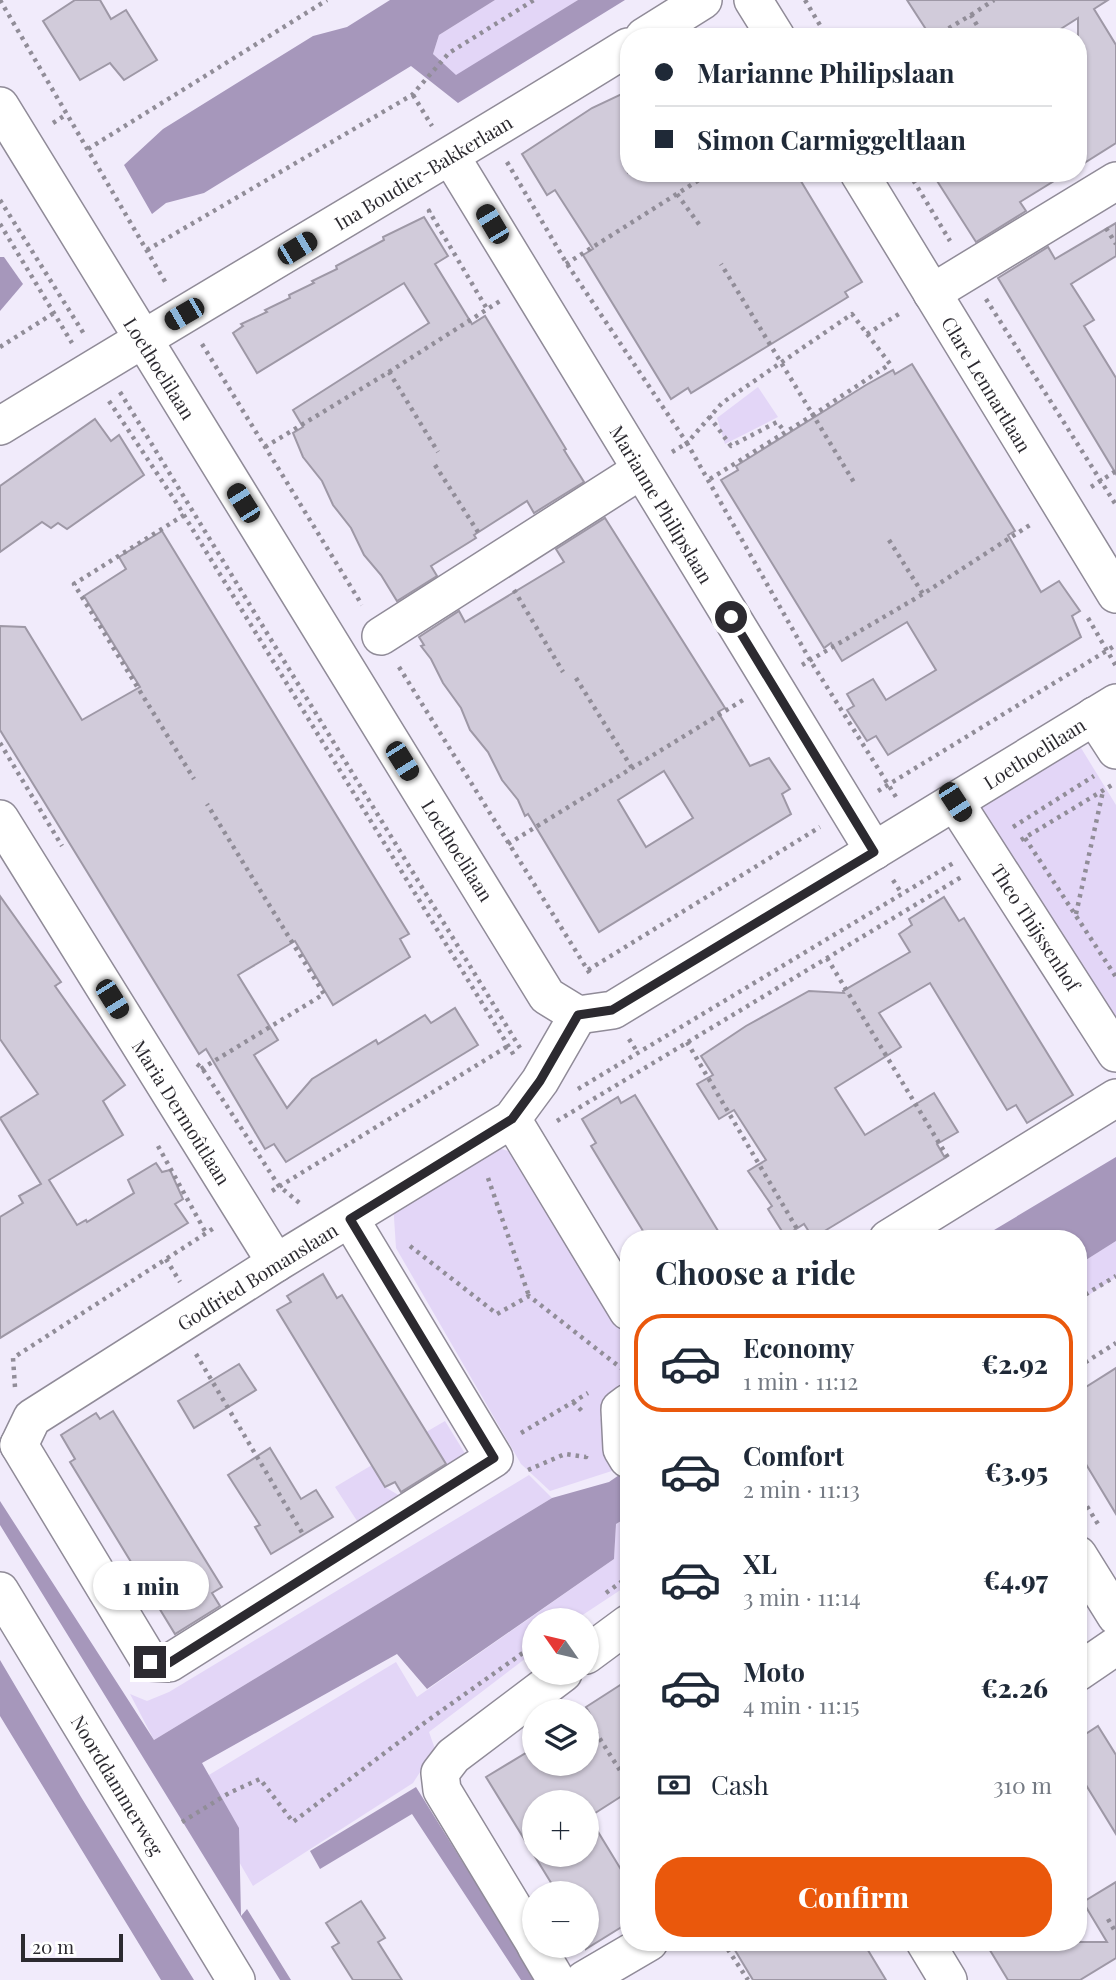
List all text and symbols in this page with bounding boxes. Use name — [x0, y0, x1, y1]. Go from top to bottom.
text: Marianne Philipslaan — [697, 55, 955, 90]
street label: Ina Boudier-Bakkerlaan — [329, 108, 517, 235]
text: Simon Carmiggeltlaan — [697, 122, 966, 157]
car — [473, 201, 512, 247]
car — [274, 228, 321, 268]
car — [161, 294, 208, 334]
street label: Clare Lennartlaan — [936, 311, 1038, 457]
street label: Loethoelilaan — [118, 312, 202, 425]
street label: Marianne Philipslaan — [604, 420, 720, 589]
car — [223, 480, 264, 526]
route start — [715, 601, 747, 633]
street label: Loethoelilaan — [978, 711, 1091, 795]
car — [382, 738, 423, 784]
car — [935, 779, 976, 825]
street label: Loethoelilaan — [416, 794, 500, 907]
street label: Theo Thijssenhof — [985, 858, 1088, 997]
car — [92, 976, 133, 1022]
street label: Maria Dermoûtlaan — [127, 1035, 237, 1190]
street label: Godfried Bomanslaan — [172, 1216, 343, 1336]
text: Choose a ride — [655, 1250, 856, 1293]
text: Economy — [743, 1330, 854, 1365]
icon: car — [659, 1332, 722, 1395]
text: €2.92 — [981, 1346, 1048, 1381]
text: 1 min · 11:12 — [743, 1365, 858, 1396]
text: Comfort — [743, 1438, 844, 1473]
icon: car — [659, 1440, 722, 1503]
text: €3.95 — [984, 1454, 1048, 1489]
text: 2 min · 11:13 — [743, 1473, 860, 1504]
text: XL — [743, 1546, 777, 1581]
icon: car — [659, 1548, 722, 1611]
callout: 1 min — [92, 1560, 208, 1610]
text: €4.97 — [983, 1562, 1048, 1597]
text: 1 min — [123, 1570, 179, 1601]
text: 3 min · 11:14 — [743, 1581, 861, 1612]
north arrow — [522, 1608, 598, 1685]
map controls — [522, 1608, 599, 1958]
route end — [134, 1646, 166, 1678]
text: Moto — [743, 1654, 805, 1689]
icon: car — [659, 1656, 722, 1719]
text: €2.26 — [981, 1670, 1048, 1705]
text: 4 min · 11:15 — [743, 1689, 859, 1720]
button: layers — [522, 1699, 599, 1776]
street label: Noorddammerweg — [66, 1710, 170, 1860]
icon: cash — [655, 1766, 693, 1804]
text: Cash — [711, 1767, 769, 1802]
text: 310 m — [993, 1769, 1052, 1800]
button: + — [522, 1790, 599, 1867]
button: Confirm — [655, 1857, 1052, 1937]
button: − — [522, 1881, 599, 1958]
scale bar — [21, 1931, 122, 1963]
text: 20 m — [32, 1933, 74, 1959]

